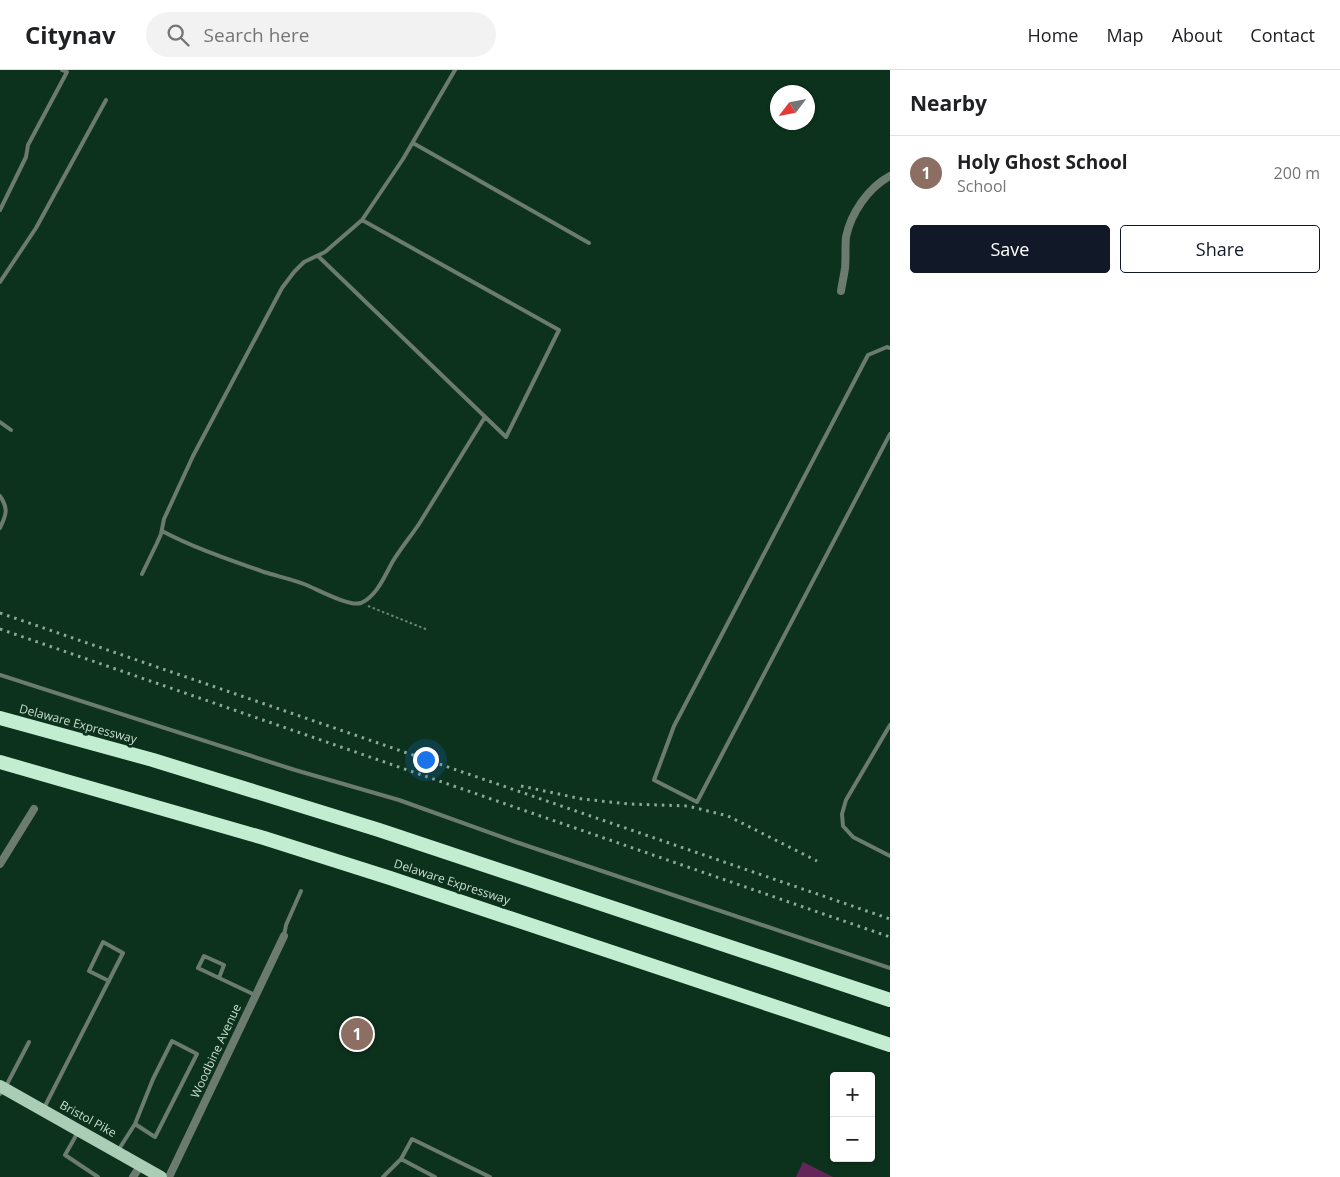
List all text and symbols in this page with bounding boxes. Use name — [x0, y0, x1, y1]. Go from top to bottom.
search box — [146, 12, 496, 57]
text: Citynav — [25, 18, 116, 51]
icon: search — [164, 21, 192, 49]
text: Search here — [204, 22, 309, 48]
text: Home — [1028, 23, 1078, 47]
text: Map — [1106, 23, 1144, 47]
text: About — [1172, 23, 1222, 47]
text: Contact — [1250, 23, 1315, 47]
north arrow — [770, 85, 815, 130]
text: Nearby — [910, 89, 987, 117]
text: Holy Ghost School — [957, 149, 1128, 175]
text: 1 — [921, 162, 931, 184]
text: 200 m — [1274, 162, 1320, 184]
text: School — [957, 175, 1007, 197]
button: Save — [910, 225, 1110, 273]
button: Share — [1120, 225, 1320, 273]
street label: Delaware Expressway — [17, 700, 140, 748]
your location — [413, 747, 439, 773]
street label: Delaware Expressway — [392, 855, 513, 909]
street label: Woodbine Avenue — [186, 1001, 245, 1101]
pin: 1 — [341, 1015, 373, 1053]
map controls — [830, 1072, 875, 1162]
button: + — [830, 1072, 875, 1117]
street label: Bristol Pike — [57, 1096, 120, 1141]
button: − — [830, 1117, 875, 1162]

